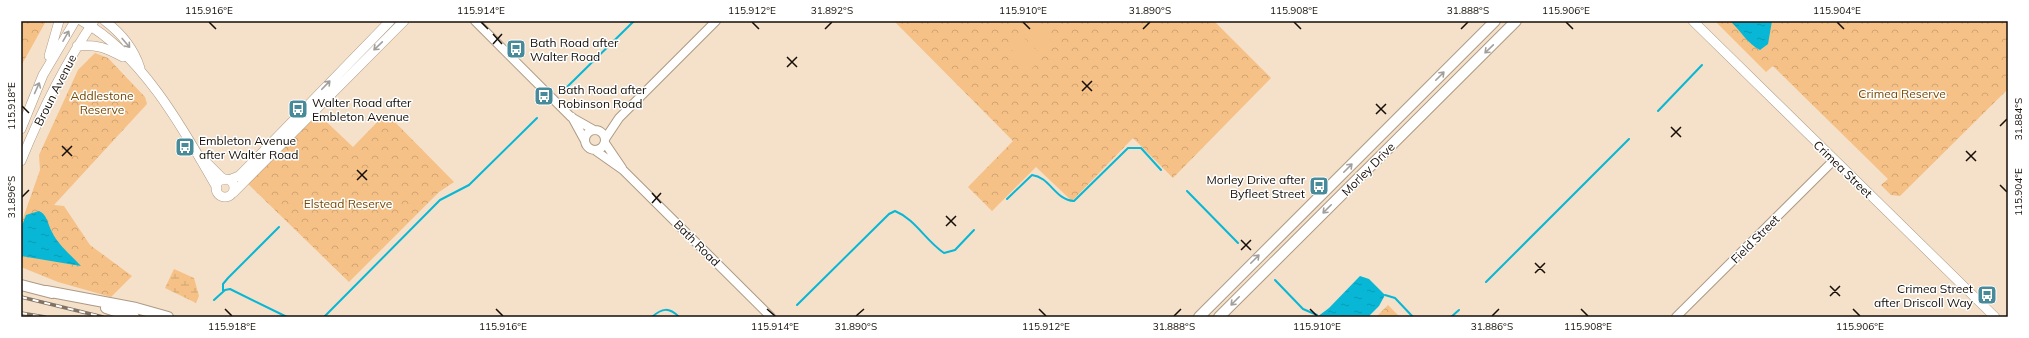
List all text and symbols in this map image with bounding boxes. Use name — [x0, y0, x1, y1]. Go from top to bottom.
text: 115.916°E — [185, 4, 233, 17]
text: 115.914°E — [457, 4, 505, 17]
text: 115.912°E — [728, 4, 776, 17]
text: 31.892°S — [811, 4, 853, 17]
text: 115.910°E — [999, 4, 1047, 17]
text: 31.890°S — [1129, 4, 1171, 17]
text: 115.908°E — [1270, 4, 1318, 17]
text: 31.888°S — [1447, 4, 1489, 17]
text: 115.906°E — [1542, 4, 1590, 17]
text: 115.904°E — [1813, 4, 1861, 17]
one-way arrow — [62, 30, 70, 42]
place label: Bath Road after Walter Road — [530, 35, 619, 64]
one-way arrow — [122, 37, 131, 48]
bus stop icon: Bath Road after Walter Road — [505, 38, 527, 60]
one-way arrow — [373, 41, 383, 51]
one-way arrow — [1484, 44, 1494, 54]
street label: Broun Avenue — [31, 52, 79, 128]
one-way arrow — [1435, 71, 1445, 81]
one-way arrow — [321, 80, 331, 90]
text: 115.918°E — [5, 82, 18, 130]
place label: Bath Road after Robinson Road — [558, 82, 647, 111]
one-way arrow — [34, 83, 41, 95]
bus stop icon: Bath Road after Robinson Road — [533, 85, 555, 107]
park label: Crimea Reserve — [1858, 86, 1946, 101]
park label: Addlestone Reserve — [71, 88, 134, 117]
place label: Walter Road after Embleton Avenue — [312, 95, 412, 124]
bus stop icon: Walter Road after Embleton Avenue — [287, 98, 309, 120]
text: 31.884°S — [2012, 98, 2025, 140]
place label: Embleton Avenue after Walter Road — [199, 133, 298, 162]
bus stop icon: Embleton Avenue after Walter Road — [174, 136, 196, 158]
street label: Crimea Street — [1810, 137, 1876, 201]
street label: Morley Drive — [1338, 139, 1398, 199]
one-way arrow — [1343, 163, 1353, 172]
text: 115.904°E — [2012, 168, 2025, 216]
place label: Morley Drive after Byfleet Street — [1207, 172, 1306, 201]
bus stop icon: Morley Drive after Byfleet Street — [1308, 175, 1330, 197]
text: 31.896°S — [5, 176, 18, 218]
park label: Elstead Reserve — [304, 196, 392, 211]
one-way arrow — [1322, 204, 1332, 214]
street label: Field Street — [1728, 212, 1782, 266]
street label: Bath Road — [671, 217, 723, 269]
one-way arrow — [1251, 254, 1260, 264]
place label: Crimea Street after Driscoll Way — [1874, 281, 1974, 310]
bus stop icon: Crimea Street after Driscoll Way — [1976, 284, 1998, 306]
one-way arrow — [1230, 296, 1240, 306]
text: 115.918°E — [208, 320, 256, 333]
text: 115.916°E — [479, 320, 527, 333]
text: 115.914°E — [751, 320, 799, 333]
text: 31.890°S — [835, 320, 877, 333]
text: 115.912°E — [1022, 320, 1070, 333]
text: 31.888°S — [1153, 320, 1195, 333]
text: 115.910°E — [1293, 320, 1341, 333]
text: 31.886°S — [1471, 320, 1513, 333]
text: 115.908°E — [1564, 320, 1612, 333]
text: 115.906°E — [1836, 320, 1884, 333]

